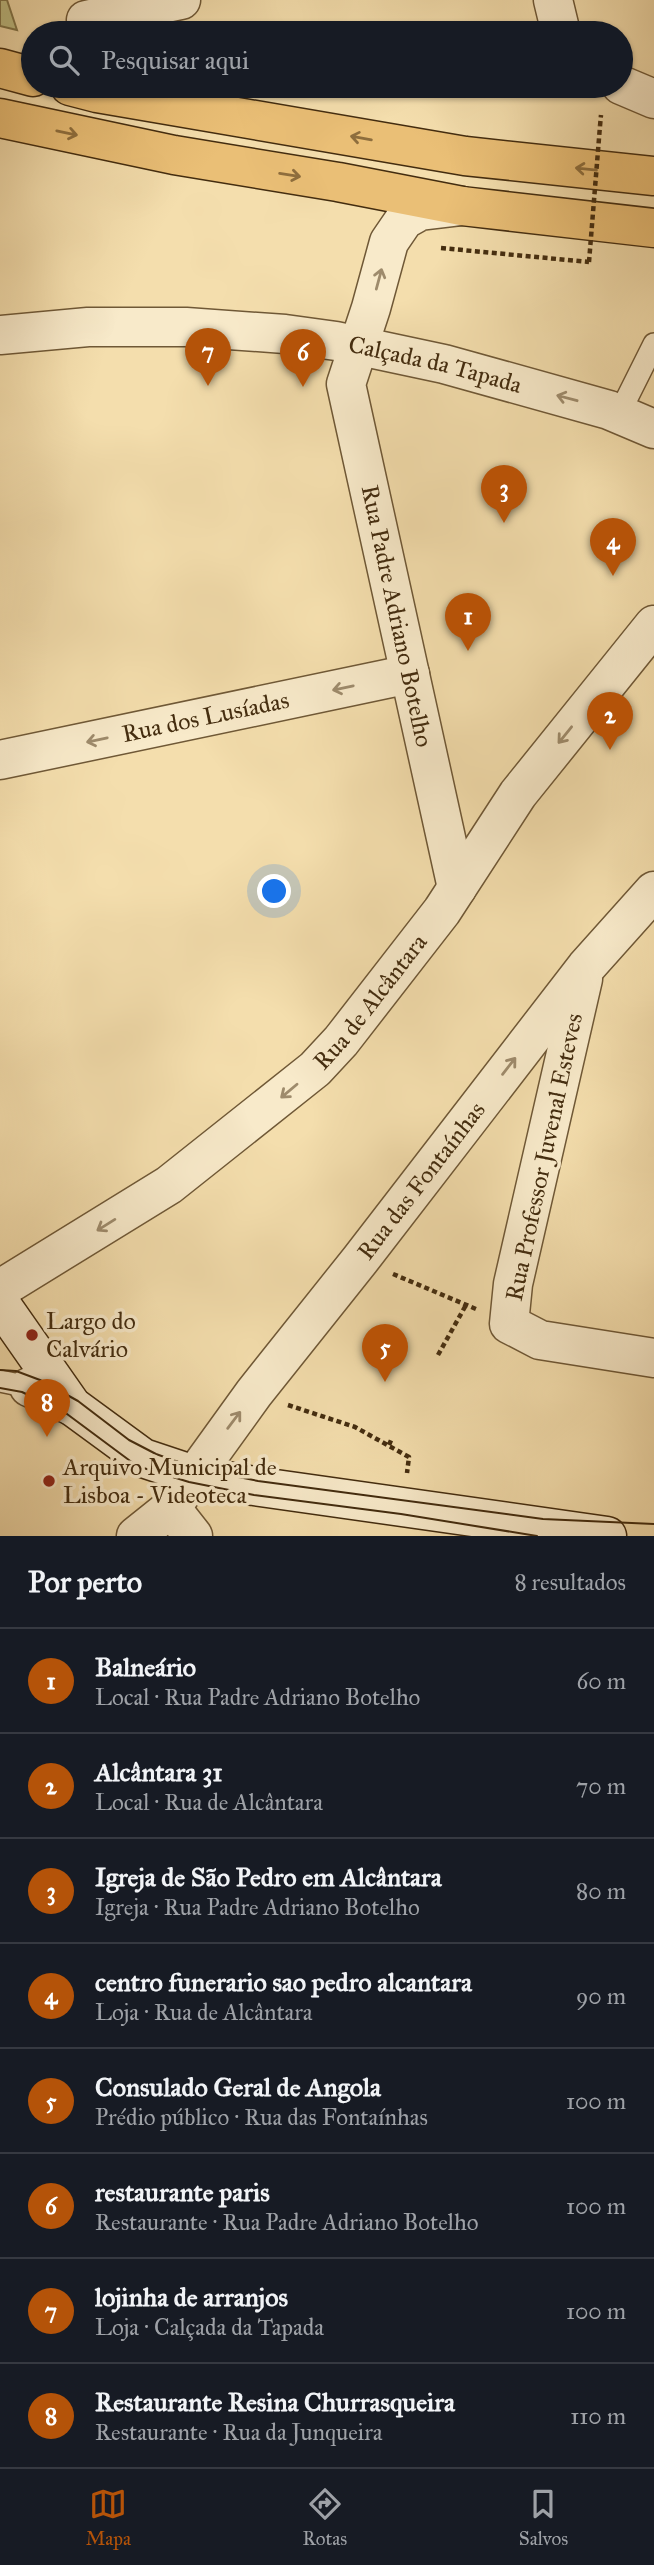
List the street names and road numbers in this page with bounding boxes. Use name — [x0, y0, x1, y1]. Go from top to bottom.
street label: Calçada da Tapada — [346, 329, 526, 400]
street label: Rua Padre Adriano Botelho — [355, 482, 439, 750]
street label: Rua dos Lusíadas — [119, 685, 292, 749]
street label: Rua de Alcântara — [307, 927, 434, 1076]
street label: Rua Professor Juvenal Esteves — [499, 1010, 589, 1304]
street label: Rua das Fontaínhas — [351, 1096, 492, 1266]

